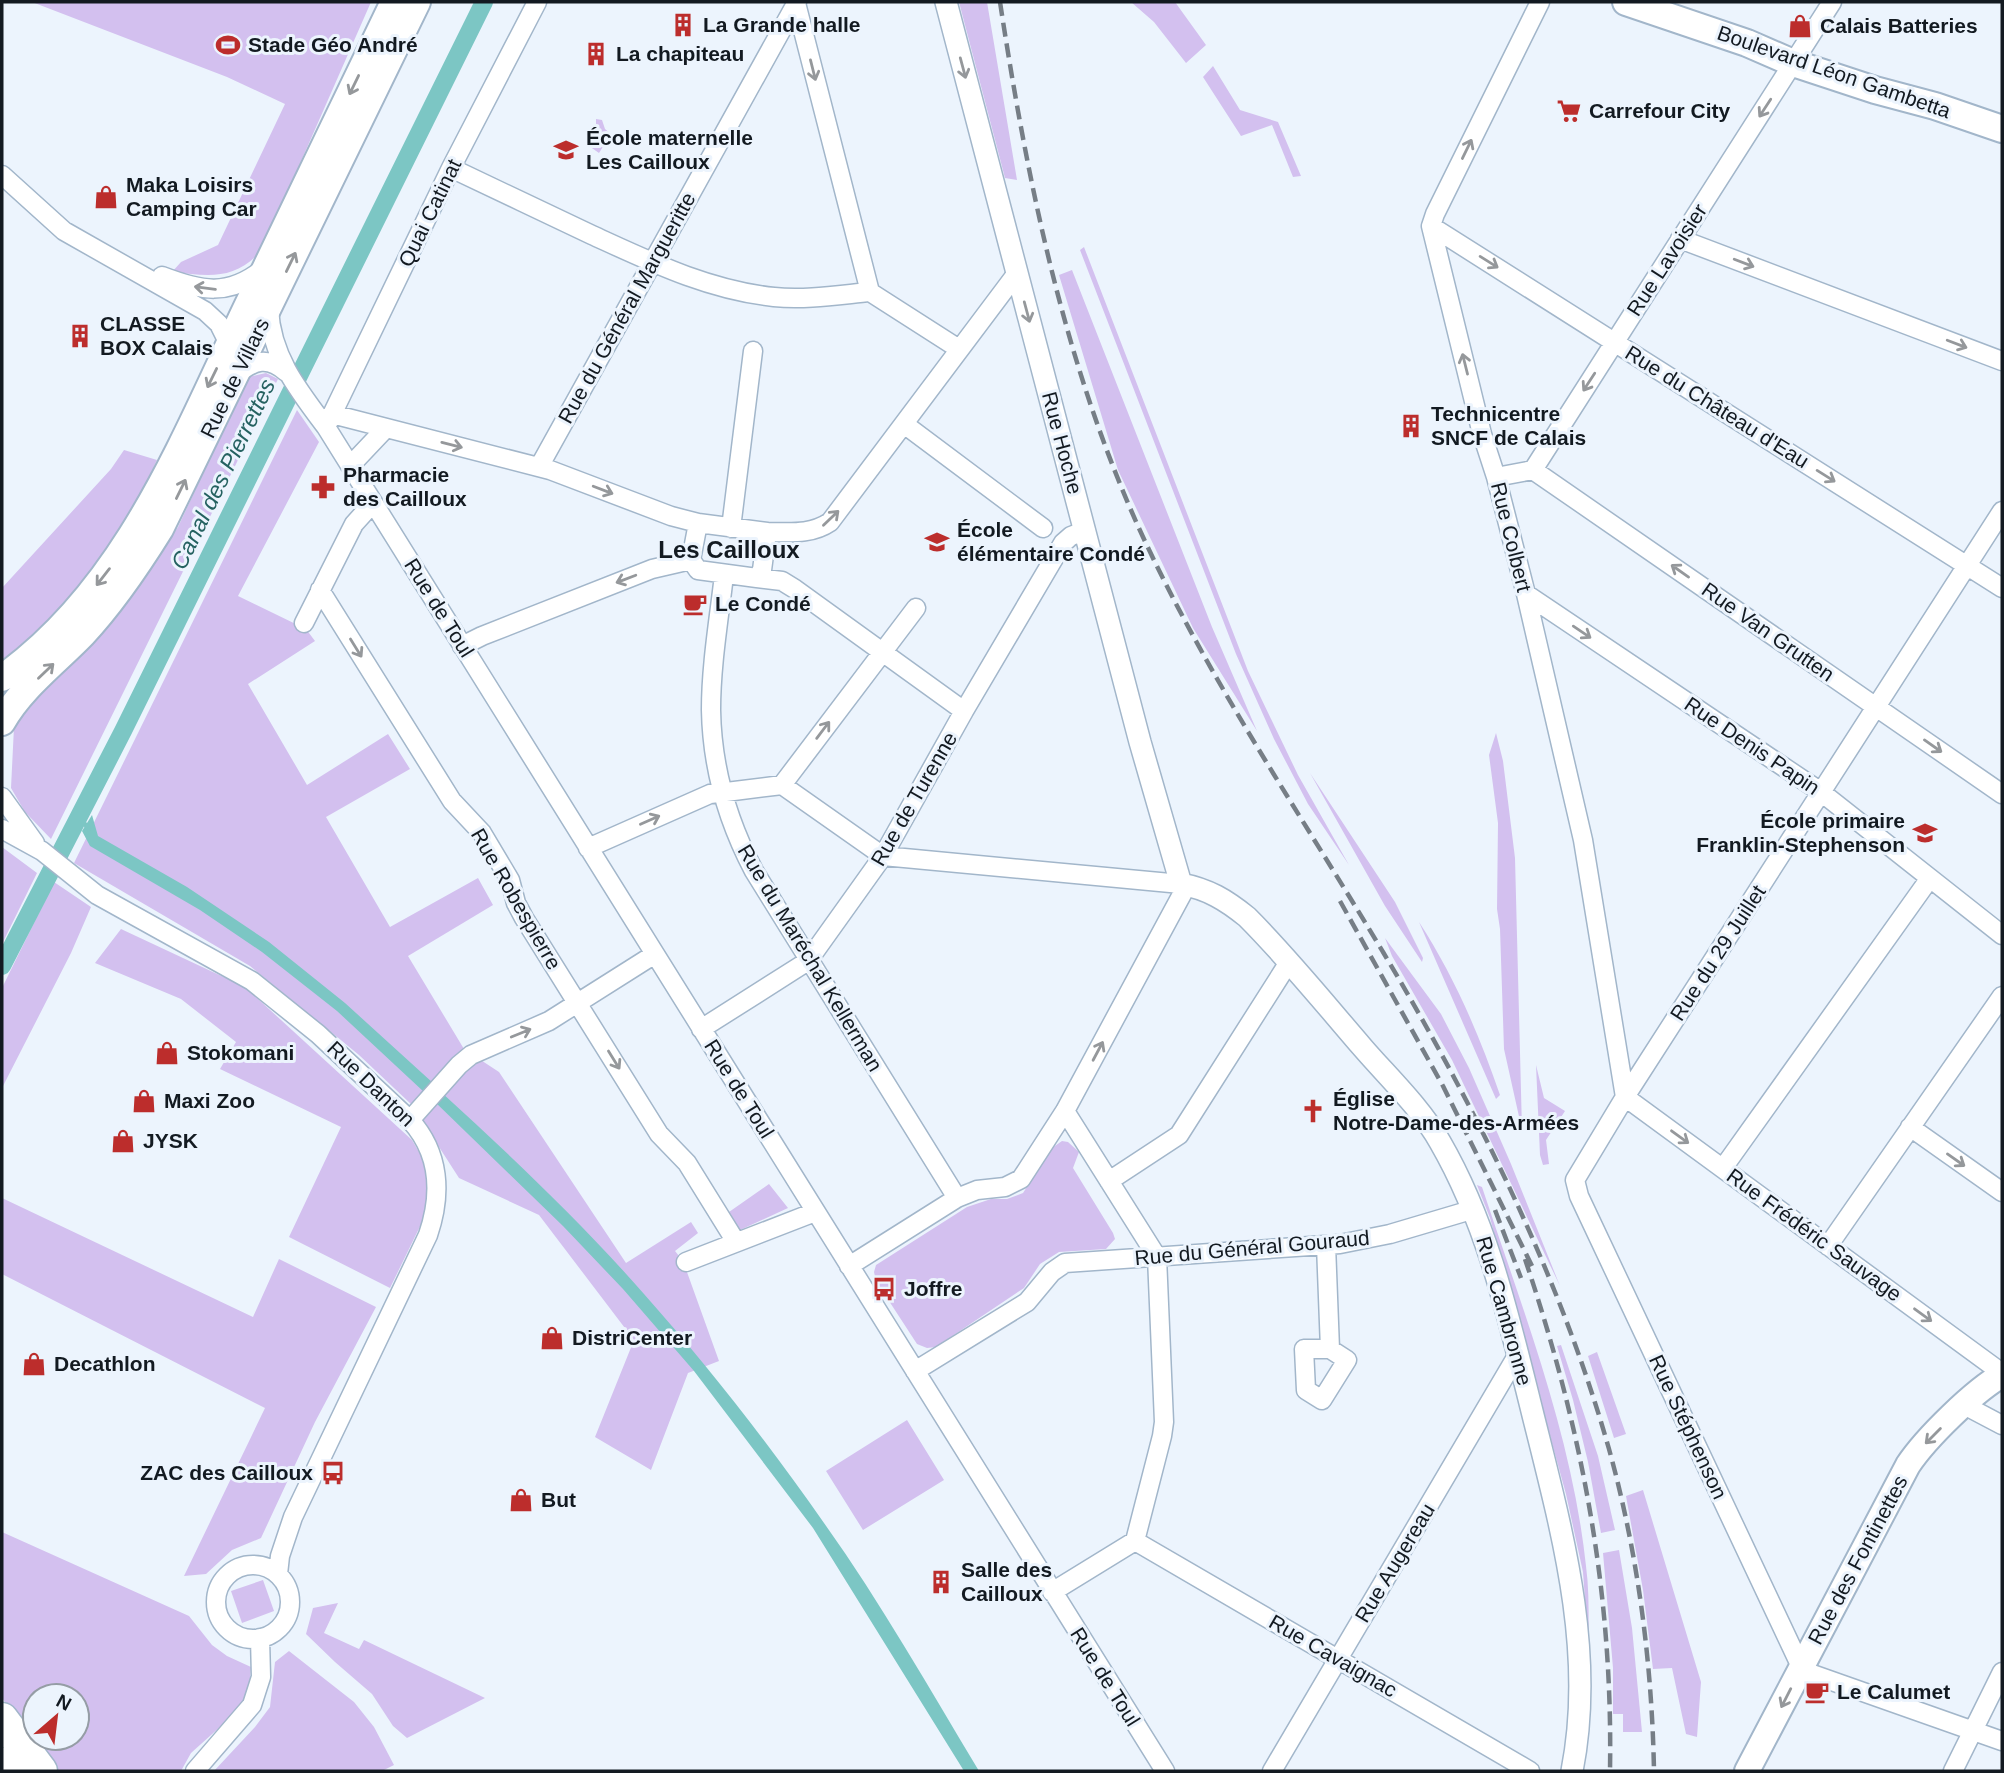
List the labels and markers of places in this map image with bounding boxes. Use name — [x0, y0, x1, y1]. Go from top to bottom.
building icon: La Grande halle — [669, 11, 697, 39]
shop icon: Calais Batteries — [1786, 12, 1814, 40]
place label: La Grande halle — [703, 13, 861, 36]
place label: Calais Batteries — [1820, 14, 1978, 37]
sports icon: Stade Géo André — [214, 31, 242, 59]
place label: Stade Géo André — [248, 33, 418, 56]
building icon: La chapiteau — [582, 40, 610, 68]
place label: La chapiteau — [616, 42, 744, 65]
supermarket icon: Carrefour City — [1555, 97, 1583, 125]
place label: Carrefour City — [1589, 99, 1731, 122]
place label: École maternelle Les Cailloux — [586, 126, 753, 173]
school or university icon: École maternelle Les Cailloux — [552, 136, 580, 164]
place label: Maka Loisirs Camping Car — [126, 173, 257, 220]
shop icon: Maka Loisirs Camping Car — [92, 183, 120, 211]
place label: CLASSE BOX Calais — [100, 312, 213, 359]
building icon: CLASSE BOX Calais — [66, 322, 94, 350]
place label: Technicentre SNCF de Calais — [1431, 402, 1586, 449]
building icon: Technicentre SNCF de Calais — [1397, 412, 1425, 440]
place label: Pharmacie des Cailloux — [343, 463, 467, 510]
pharmacy icon: Pharmacie des Cailloux — [309, 473, 337, 501]
place label: École élémentaire Condé — [957, 518, 1145, 565]
school or university icon: École élémentaire Condé — [923, 528, 951, 556]
cafe icon: Le Condé — [681, 590, 709, 618]
place label: Le Condé — [715, 592, 811, 615]
place label: École primaire Franklin-Stephenson — [1696, 809, 1905, 856]
school or university icon: École primaire Franklin-Stephenson — [1911, 819, 1939, 847]
shop icon: Stokomani — [153, 1039, 181, 1067]
place label: Stokomani — [187, 1041, 294, 1064]
shop icon: Maxi Zoo — [130, 1087, 158, 1115]
place label: Église Notre-Dame-des-Armées — [1333, 1087, 1579, 1134]
place label: Maxi Zoo — [164, 1089, 255, 1112]
church icon: Église Notre-Dame-des-Armées — [1299, 1097, 1327, 1125]
shop icon: JYSK — [109, 1127, 137, 1155]
place label: JYSK — [143, 1129, 198, 1152]
bus stop icon: Joffre — [870, 1275, 898, 1303]
place label: Joffre — [904, 1277, 962, 1300]
shop icon: DistriCenter — [538, 1324, 566, 1352]
place label: DistriCenter — [572, 1326, 692, 1349]
shop icon: Decathlon — [20, 1350, 48, 1378]
place label: Decathlon — [54, 1352, 156, 1375]
bus stop icon: ZAC des Cailloux — [319, 1459, 347, 1487]
place label: ZAC des Cailloux — [140, 1461, 313, 1484]
shop icon: But — [507, 1486, 535, 1514]
place label: But — [541, 1488, 576, 1511]
place label: Salle des Cailloux — [961, 1558, 1052, 1605]
building icon: Salle des Cailloux — [927, 1568, 955, 1596]
cafe icon: Le Calumet — [1803, 1678, 1831, 1706]
place label: Le Calumet — [1837, 1680, 1950, 1703]

